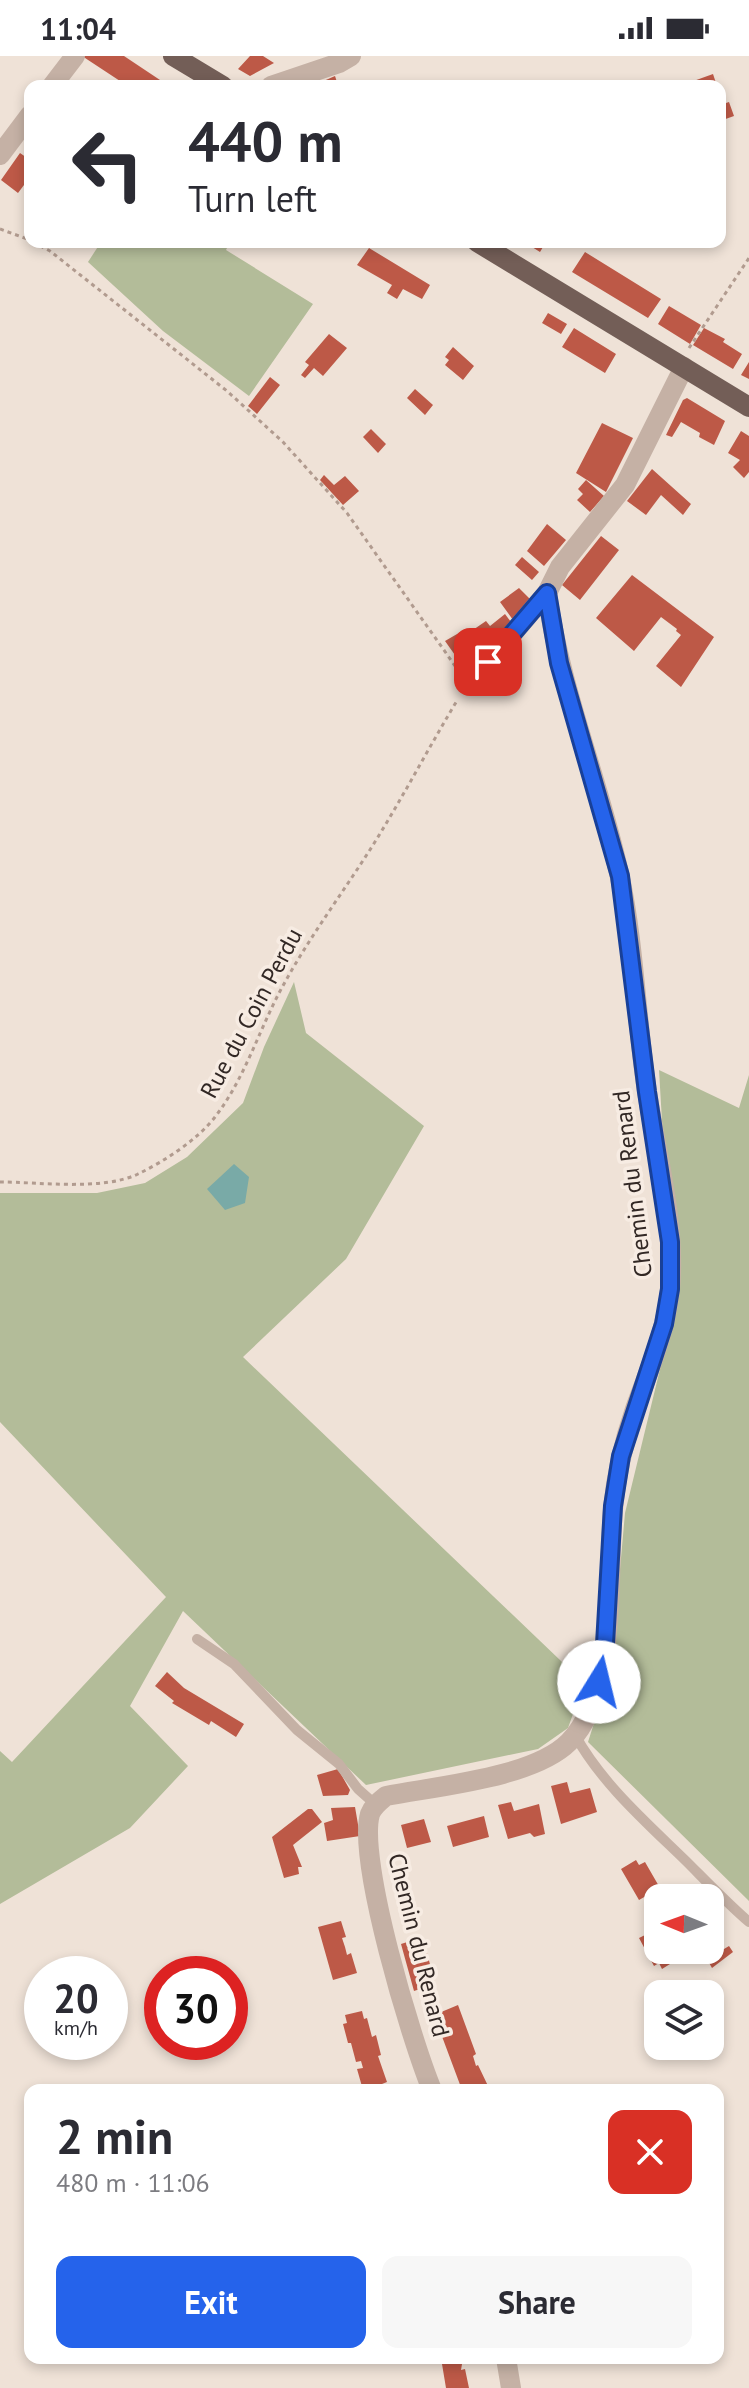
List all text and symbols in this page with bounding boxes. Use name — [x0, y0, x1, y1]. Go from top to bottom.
text: 11:04 — [40, 9, 116, 48]
text: 440 m — [188, 105, 343, 177]
icon: left — [56, 112, 160, 216]
text: Turn left — [188, 175, 317, 222]
pin — [454, 628, 522, 696]
icon: arrive — [466, 640, 510, 684]
street label: Rue du Coin Perdu — [193, 923, 309, 1103]
street label: Chemin du Renard — [605, 1089, 659, 1279]
position arrow — [557, 1640, 641, 1724]
street label: Chemin du Renard — [381, 1850, 457, 2040]
north arrow — [644, 1884, 724, 1964]
map controls — [644, 1884, 724, 2060]
speed limit sign: 30 — [144, 1956, 248, 2060]
text: 20 — [53, 1972, 99, 2024]
button: layers — [644, 1980, 724, 2060]
text: km/h — [54, 2015, 98, 2041]
text: 2 min — [56, 2105, 173, 2167]
button: close — [608, 2110, 692, 2194]
text: 480 m · 11:06 — [56, 2166, 210, 2199]
button: Exit — [56, 2256, 366, 2348]
button: Share — [382, 2256, 692, 2348]

